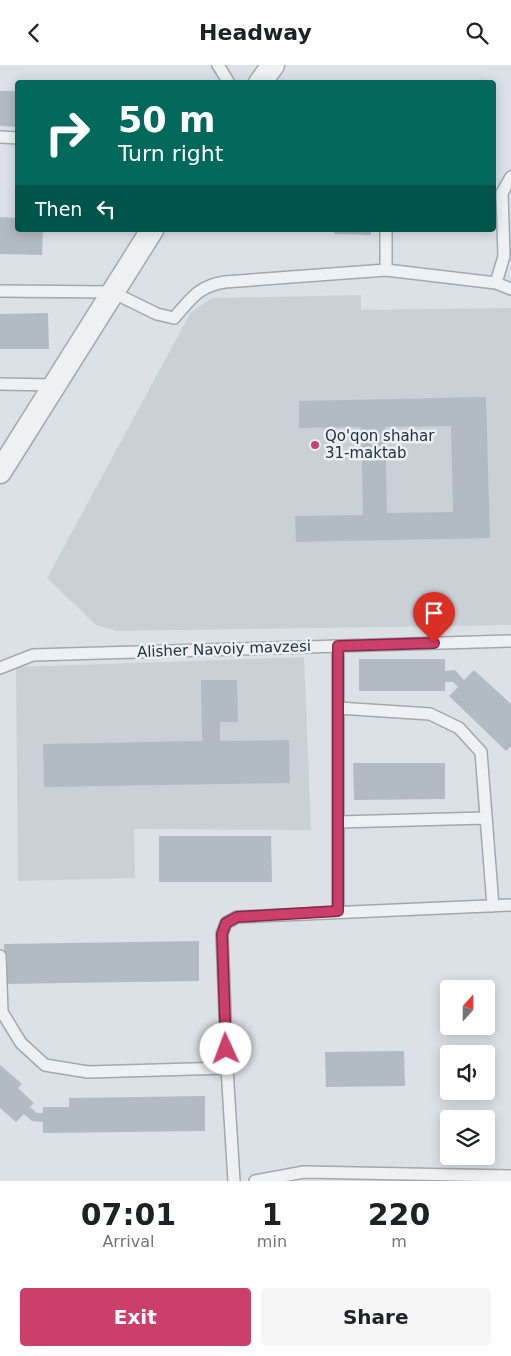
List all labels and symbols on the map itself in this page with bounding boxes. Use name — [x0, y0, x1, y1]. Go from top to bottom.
place label: Qo'qon shahar 31-maktab — [325, 427, 435, 462]
marker: Qo'qon shahar 31-maktab — [309, 439, 321, 451]
pin — [413, 592, 455, 643]
street label: Alisher Navoiy mavzesi — [137, 637, 311, 661]
north arrow — [440, 980, 495, 1035]
position arrow — [199, 1022, 251, 1074]

